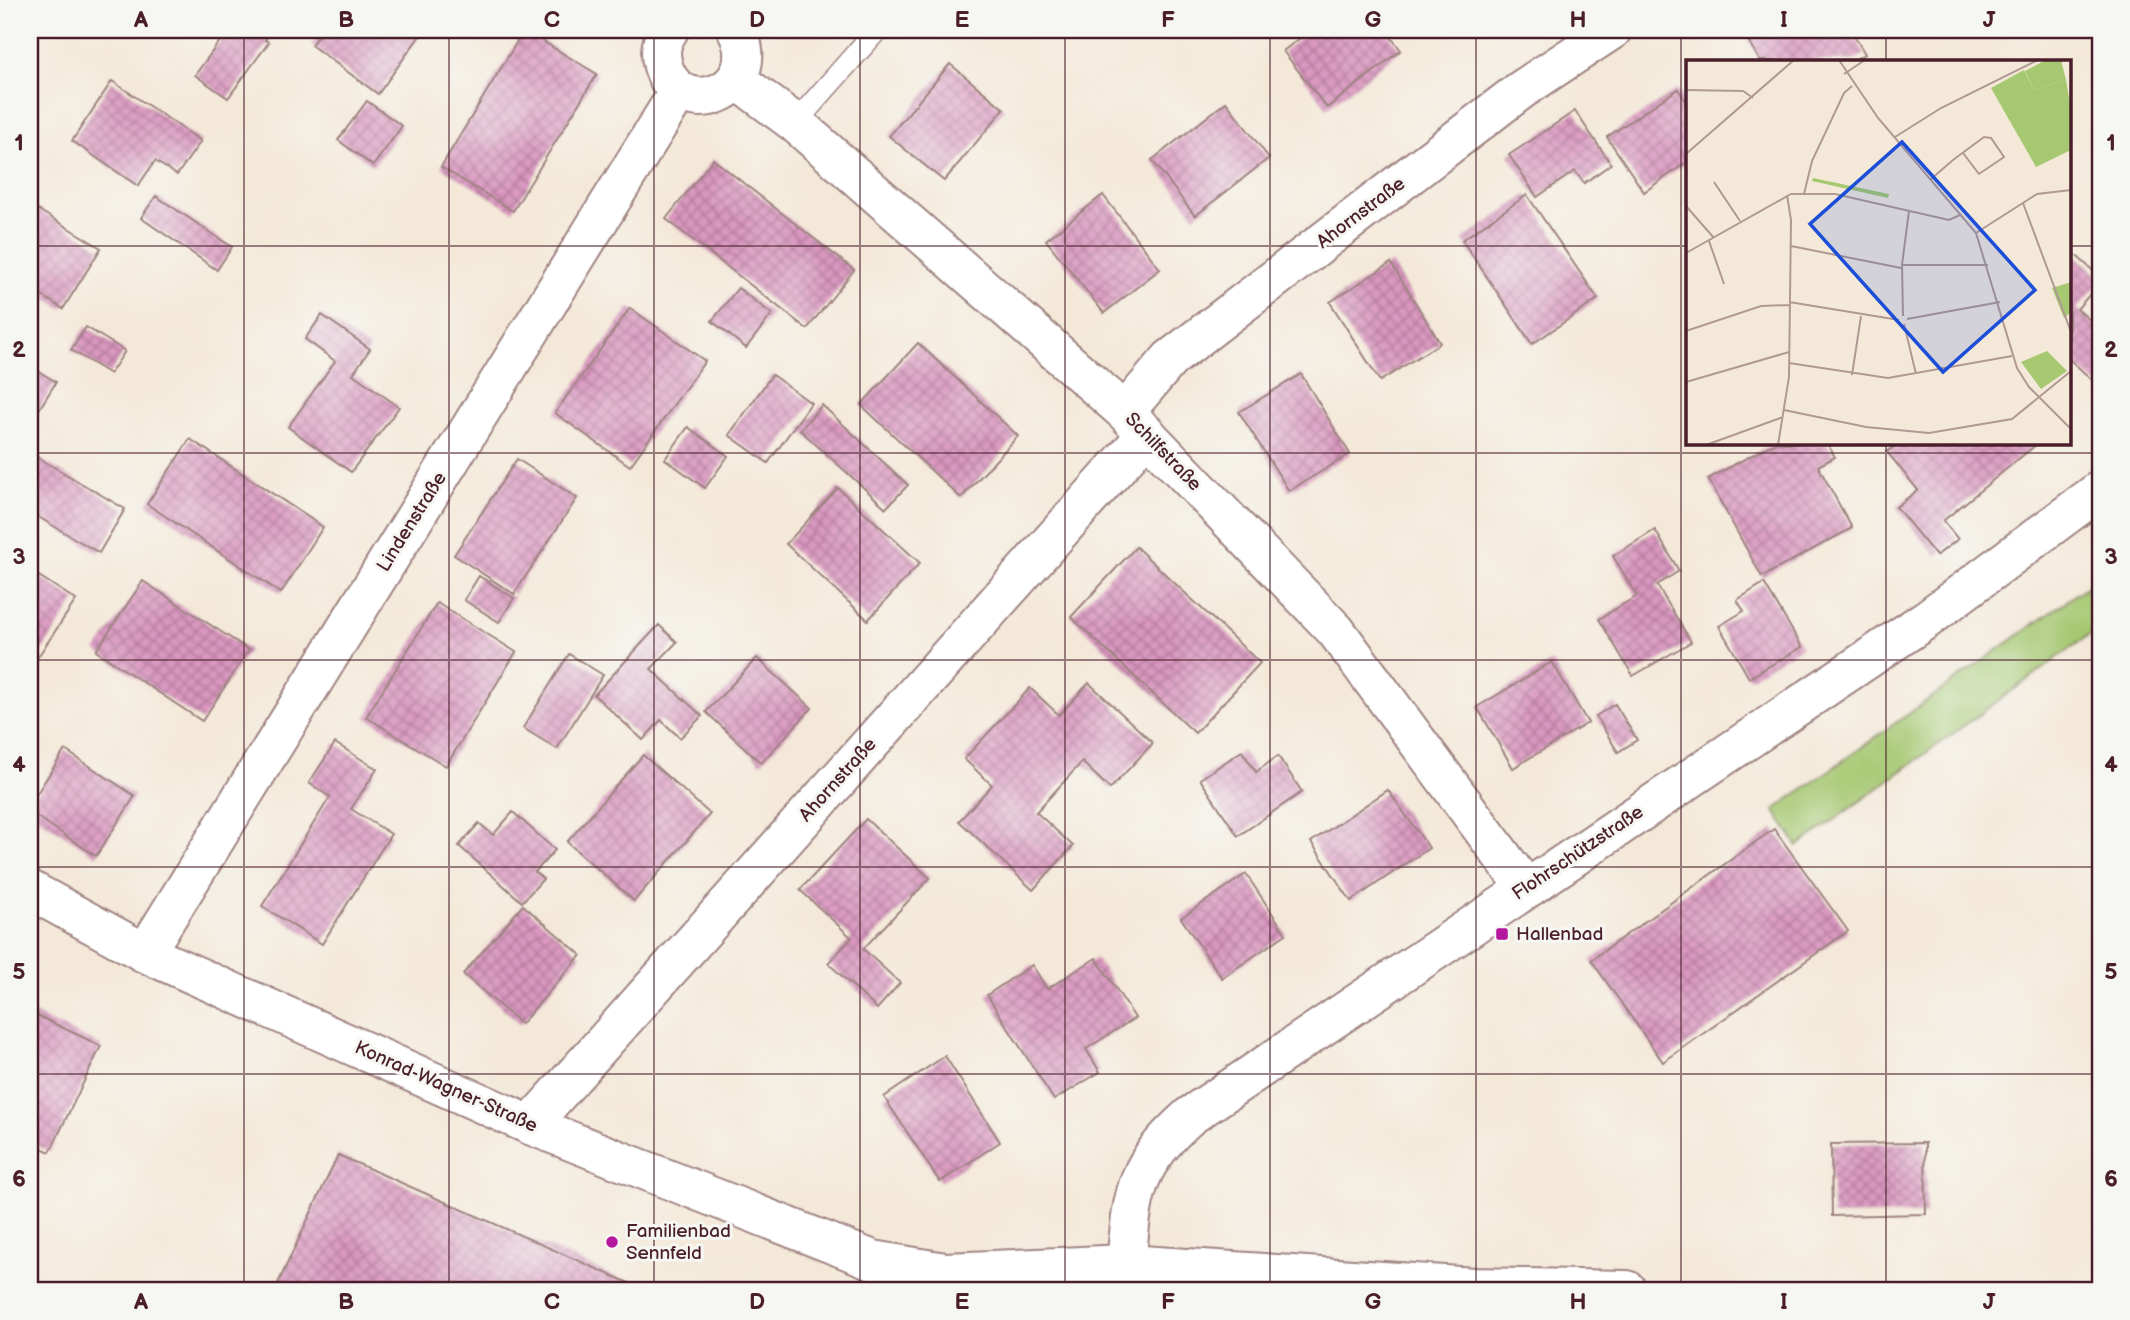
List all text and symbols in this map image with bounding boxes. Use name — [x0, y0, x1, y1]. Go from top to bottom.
text: A — [133, 6, 149, 34]
text: B — [338, 6, 354, 34]
text: C — [544, 6, 560, 34]
text: D — [749, 6, 765, 34]
text: E — [955, 6, 970, 34]
text: F — [1161, 6, 1175, 34]
text: G — [1365, 6, 1382, 34]
text: H — [1569, 6, 1587, 34]
text: I — [1780, 6, 1788, 34]
text: J — [1983, 6, 1996, 34]
inset map — [1686, 60, 2070, 444]
text: 1 — [14, 129, 24, 157]
text: 1 — [2106, 129, 2116, 157]
street label: Ahornstraße — [1312, 172, 1410, 254]
text: 2 — [12, 336, 26, 364]
text: 2 — [2104, 336, 2118, 364]
street label: Schilfstraße — [1120, 408, 1206, 496]
street label: Lindenstraße — [372, 468, 452, 576]
text: 3 — [12, 543, 26, 571]
text: 3 — [2104, 543, 2118, 571]
street label: Ahornstraße — [794, 733, 882, 827]
text: 4 — [12, 751, 26, 779]
text: 4 — [2104, 751, 2118, 779]
street label: Flohrschützstraße — [1508, 801, 1648, 905]
place label: Hallenbad — [1516, 923, 1603, 946]
marker: Hallenbad — [1494, 926, 1510, 942]
text: 5 — [12, 958, 26, 986]
text: 5 — [2104, 958, 2118, 986]
street label: Konrad-Wagner-Straße — [351, 1036, 541, 1138]
text: 6 — [12, 1165, 26, 1193]
text: 6 — [2104, 1165, 2118, 1193]
place label: Familienbad Sennfeld — [626, 1220, 731, 1265]
marker: Familienbad Sennfeld — [604, 1234, 620, 1250]
text: A — [133, 1288, 149, 1316]
text: B — [338, 1288, 354, 1316]
text: C — [544, 1288, 560, 1316]
text: D — [749, 1288, 765, 1316]
text: E — [955, 1288, 970, 1316]
text: F — [1161, 1288, 1175, 1316]
text: G — [1365, 1288, 1382, 1316]
text: H — [1569, 1288, 1587, 1316]
text: I — [1780, 1288, 1788, 1316]
text: J — [1983, 1288, 1996, 1316]

